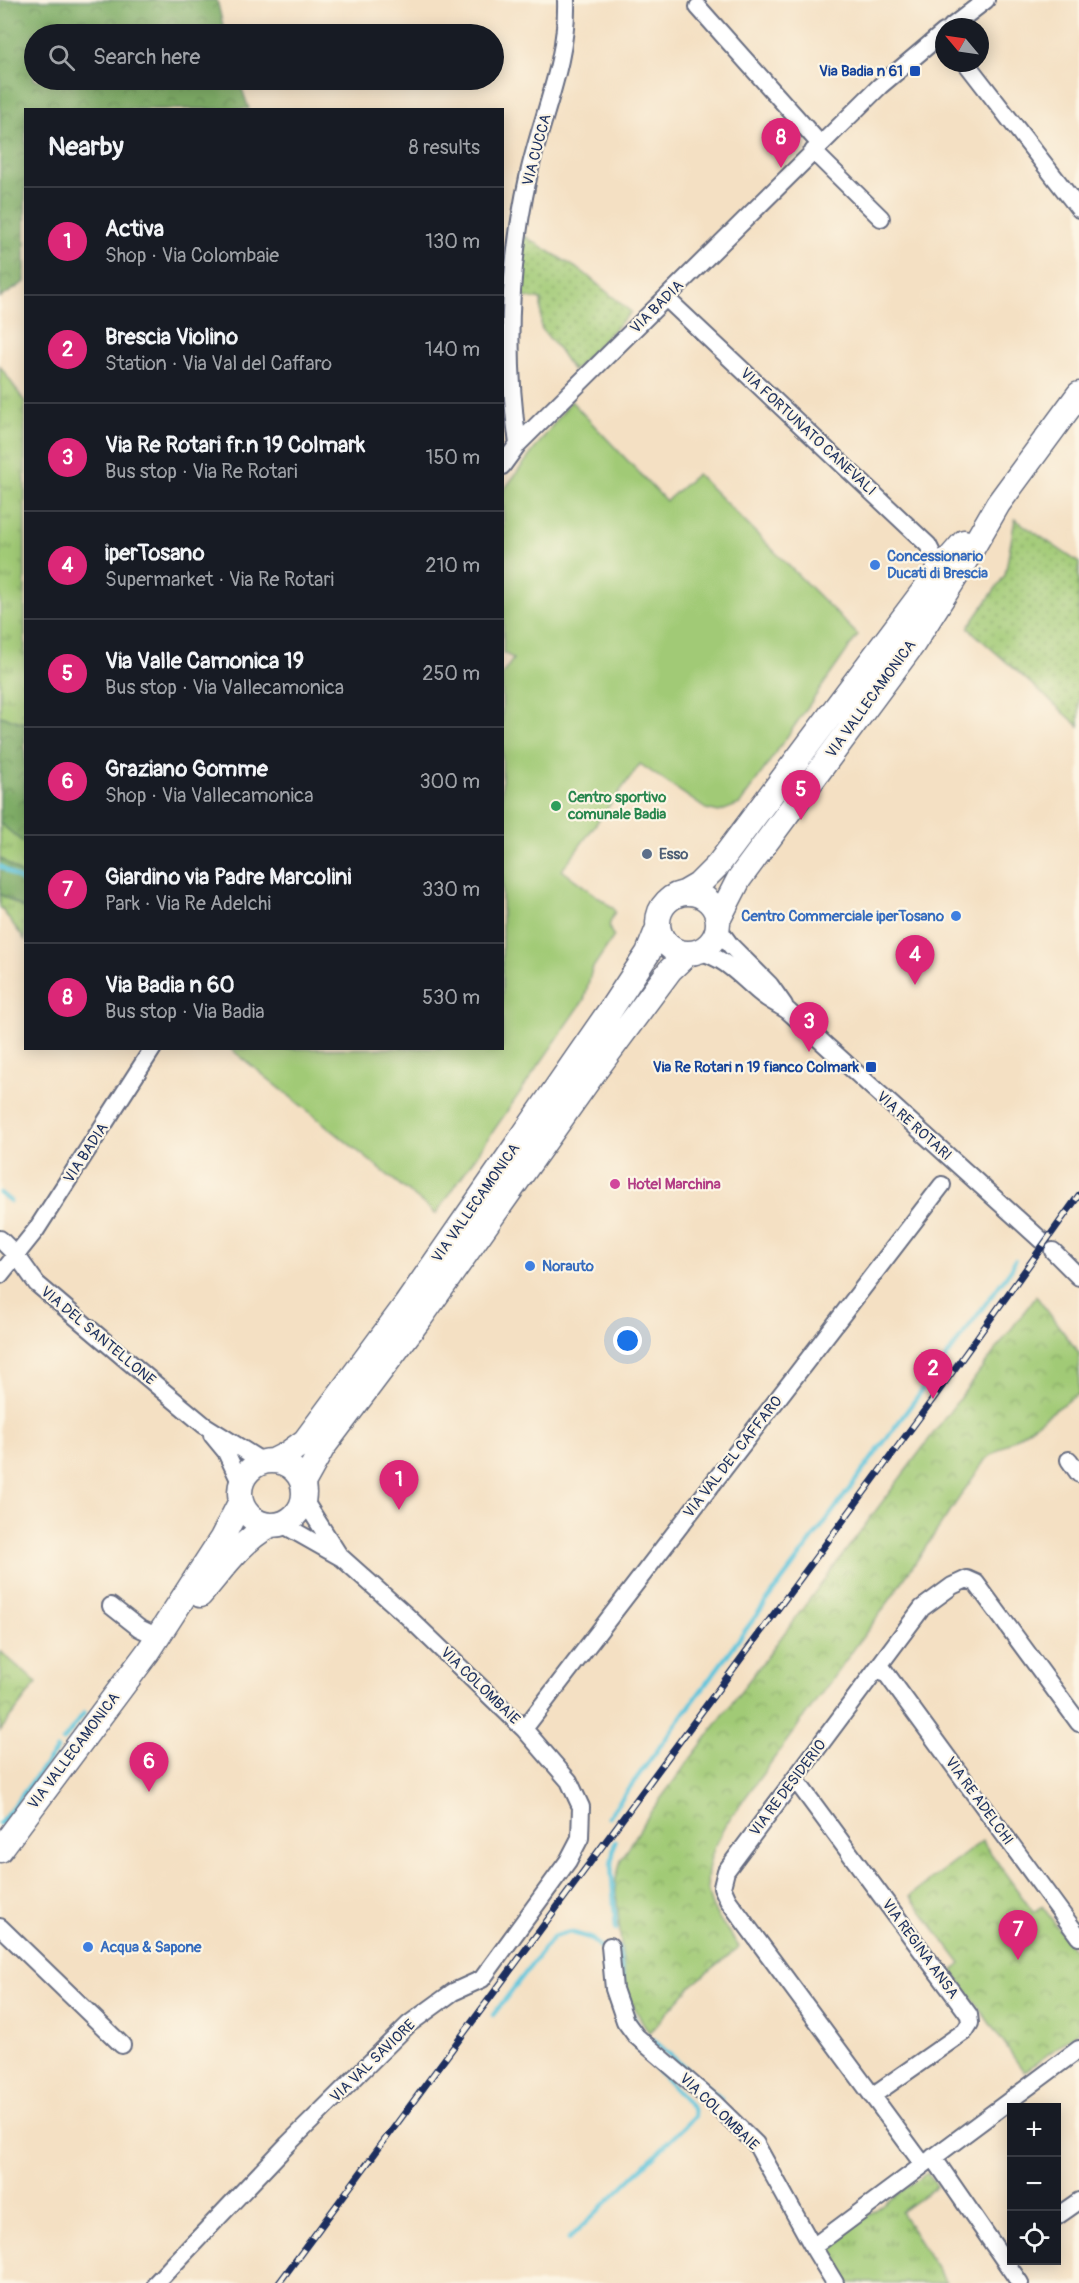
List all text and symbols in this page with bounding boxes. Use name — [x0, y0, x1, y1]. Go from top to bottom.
north arrow — [935, 18, 989, 72]
search box — [24, 24, 504, 90]
icon: search — [45, 41, 78, 74]
text: Search here — [93, 43, 200, 71]
place label: Via Badia n 61 — [819, 62, 903, 81]
marker: Via Badia n 61 — [908, 64, 922, 78]
street label: VIA CUCCA — [518, 112, 556, 188]
pin: 8 — [762, 118, 800, 168]
text: Nearby — [48, 131, 124, 163]
text: 8 results — [409, 135, 480, 160]
text: Activa — [105, 215, 164, 243]
text: 1 — [64, 229, 71, 254]
text: 130 m — [425, 229, 480, 254]
text: Shop · Via Colombaie — [105, 243, 279, 268]
street label: VIA BADIA — [626, 276, 688, 338]
text: Brescia Violino — [105, 323, 238, 351]
text: 2 — [62, 337, 73, 362]
text: 140 m — [425, 337, 480, 362]
text: Station · Via Val del Caffaro — [105, 351, 332, 376]
street label: VIA FORTUNATO CANEVALI — [736, 364, 880, 500]
text: Via Re Rotari fr.n 19 Colmark — [105, 431, 365, 459]
text: 3 — [62, 445, 73, 470]
text: 150 m — [426, 445, 480, 470]
text: Bus stop · Via Re Rotari — [105, 459, 298, 484]
text: iperTosano — [105, 539, 204, 567]
place label: Concessionario Ducati di Brescia — [887, 547, 988, 583]
text: 4 — [62, 553, 73, 578]
text: 210 m — [425, 553, 480, 578]
marker: Concessionario Ducati di Brescia — [868, 558, 882, 572]
text: Supermarket · Via Re Rotari — [105, 567, 334, 592]
street label: VIA VALLECAMONICA — [822, 636, 920, 762]
text: Via Valle Camonica 19 — [105, 647, 304, 675]
text: 5 — [62, 661, 73, 686]
text: 250 m — [422, 661, 480, 686]
text: Bus stop · Via Vallecamonica — [105, 675, 344, 700]
text: Graziano Gomme — [105, 755, 268, 783]
text: 6 — [62, 769, 73, 794]
text: 300 m — [419, 769, 480, 794]
pin: 5 — [782, 770, 820, 820]
text: Shop · Via Vallecamonica — [105, 783, 314, 808]
place label: Centro sportivo comunale Badia — [567, 788, 666, 824]
marker: Centro sportivo comunale Badia — [549, 799, 563, 813]
place label: Esso — [659, 845, 688, 864]
marker: Esso — [640, 847, 654, 861]
text: Giardino via Padre Marcolini — [105, 863, 351, 891]
text: 7 — [62, 877, 73, 902]
text: 330 m — [422, 877, 480, 902]
text: Park · Via Re Adelchi — [105, 891, 271, 916]
place label: Centro Commerciale iperTosano — [741, 907, 944, 926]
marker: Centro Commerciale iperTosano — [949, 909, 963, 923]
pin: 4 — [896, 936, 934, 985]
text: Via Badia n 60 — [105, 971, 235, 999]
text: 8 — [62, 985, 73, 1010]
text: 530 m — [422, 985, 480, 1010]
text: Bus stop · Via Badia — [105, 999, 265, 1024]
pin: 3 — [790, 1002, 828, 1052]
place label: Via Re Rotari n 19 fianco Colmark — [653, 1058, 860, 1077]
marker: Via Re Rotari n 19 fianco Colmark — [864, 1060, 878, 1074]
street label: VIA RE ROTARI — [872, 1087, 956, 1165]
street label: VIA BADIA — [60, 1119, 113, 1187]
street label: VIA VALLECAMONICA — [428, 1140, 524, 1266]
place label: Hotel Marchina — [627, 1175, 721, 1194]
marker: Hotel Marchina — [608, 1177, 622, 1191]
place label: Norauto — [542, 1257, 594, 1276]
marker: Norauto — [523, 1259, 537, 1273]
street label: VIA DEL SANTELLONE — [37, 1282, 160, 1390]
your location — [613, 1326, 642, 1355]
pin: 2 — [914, 1350, 952, 1399]
street label: VIA VAL DEL CAFFARO — [680, 1392, 786, 1522]
pin: 1 — [380, 1460, 418, 1510]
street label: VIA COLOMBAIE — [436, 1643, 524, 1729]
street label: VIA VALLECAMONICA — [24, 1689, 124, 1813]
street label: VIA RE DESIDERIO — [746, 1736, 830, 1840]
pin: 6 — [130, 1742, 168, 1792]
street label: VIA RE ADELCHI — [941, 1753, 1017, 1849]
street label: VIA REGINA ANSA — [878, 1896, 963, 2003]
pin: 7 — [998, 1910, 1038, 1960]
place label: Acqua & Sapone — [100, 1938, 202, 1957]
marker: Acqua & Sapone — [81, 1940, 95, 1954]
street label: VIA VAL SAVIORE — [326, 2015, 420, 2106]
street label: VIA COLOMBAIE — [675, 2069, 763, 2155]
map controls — [1007, 2103, 1061, 2265]
button: + — [1007, 2103, 1061, 2157]
button: − — [1007, 2157, 1061, 2211]
button: locate — [1007, 2211, 1061, 2265]

